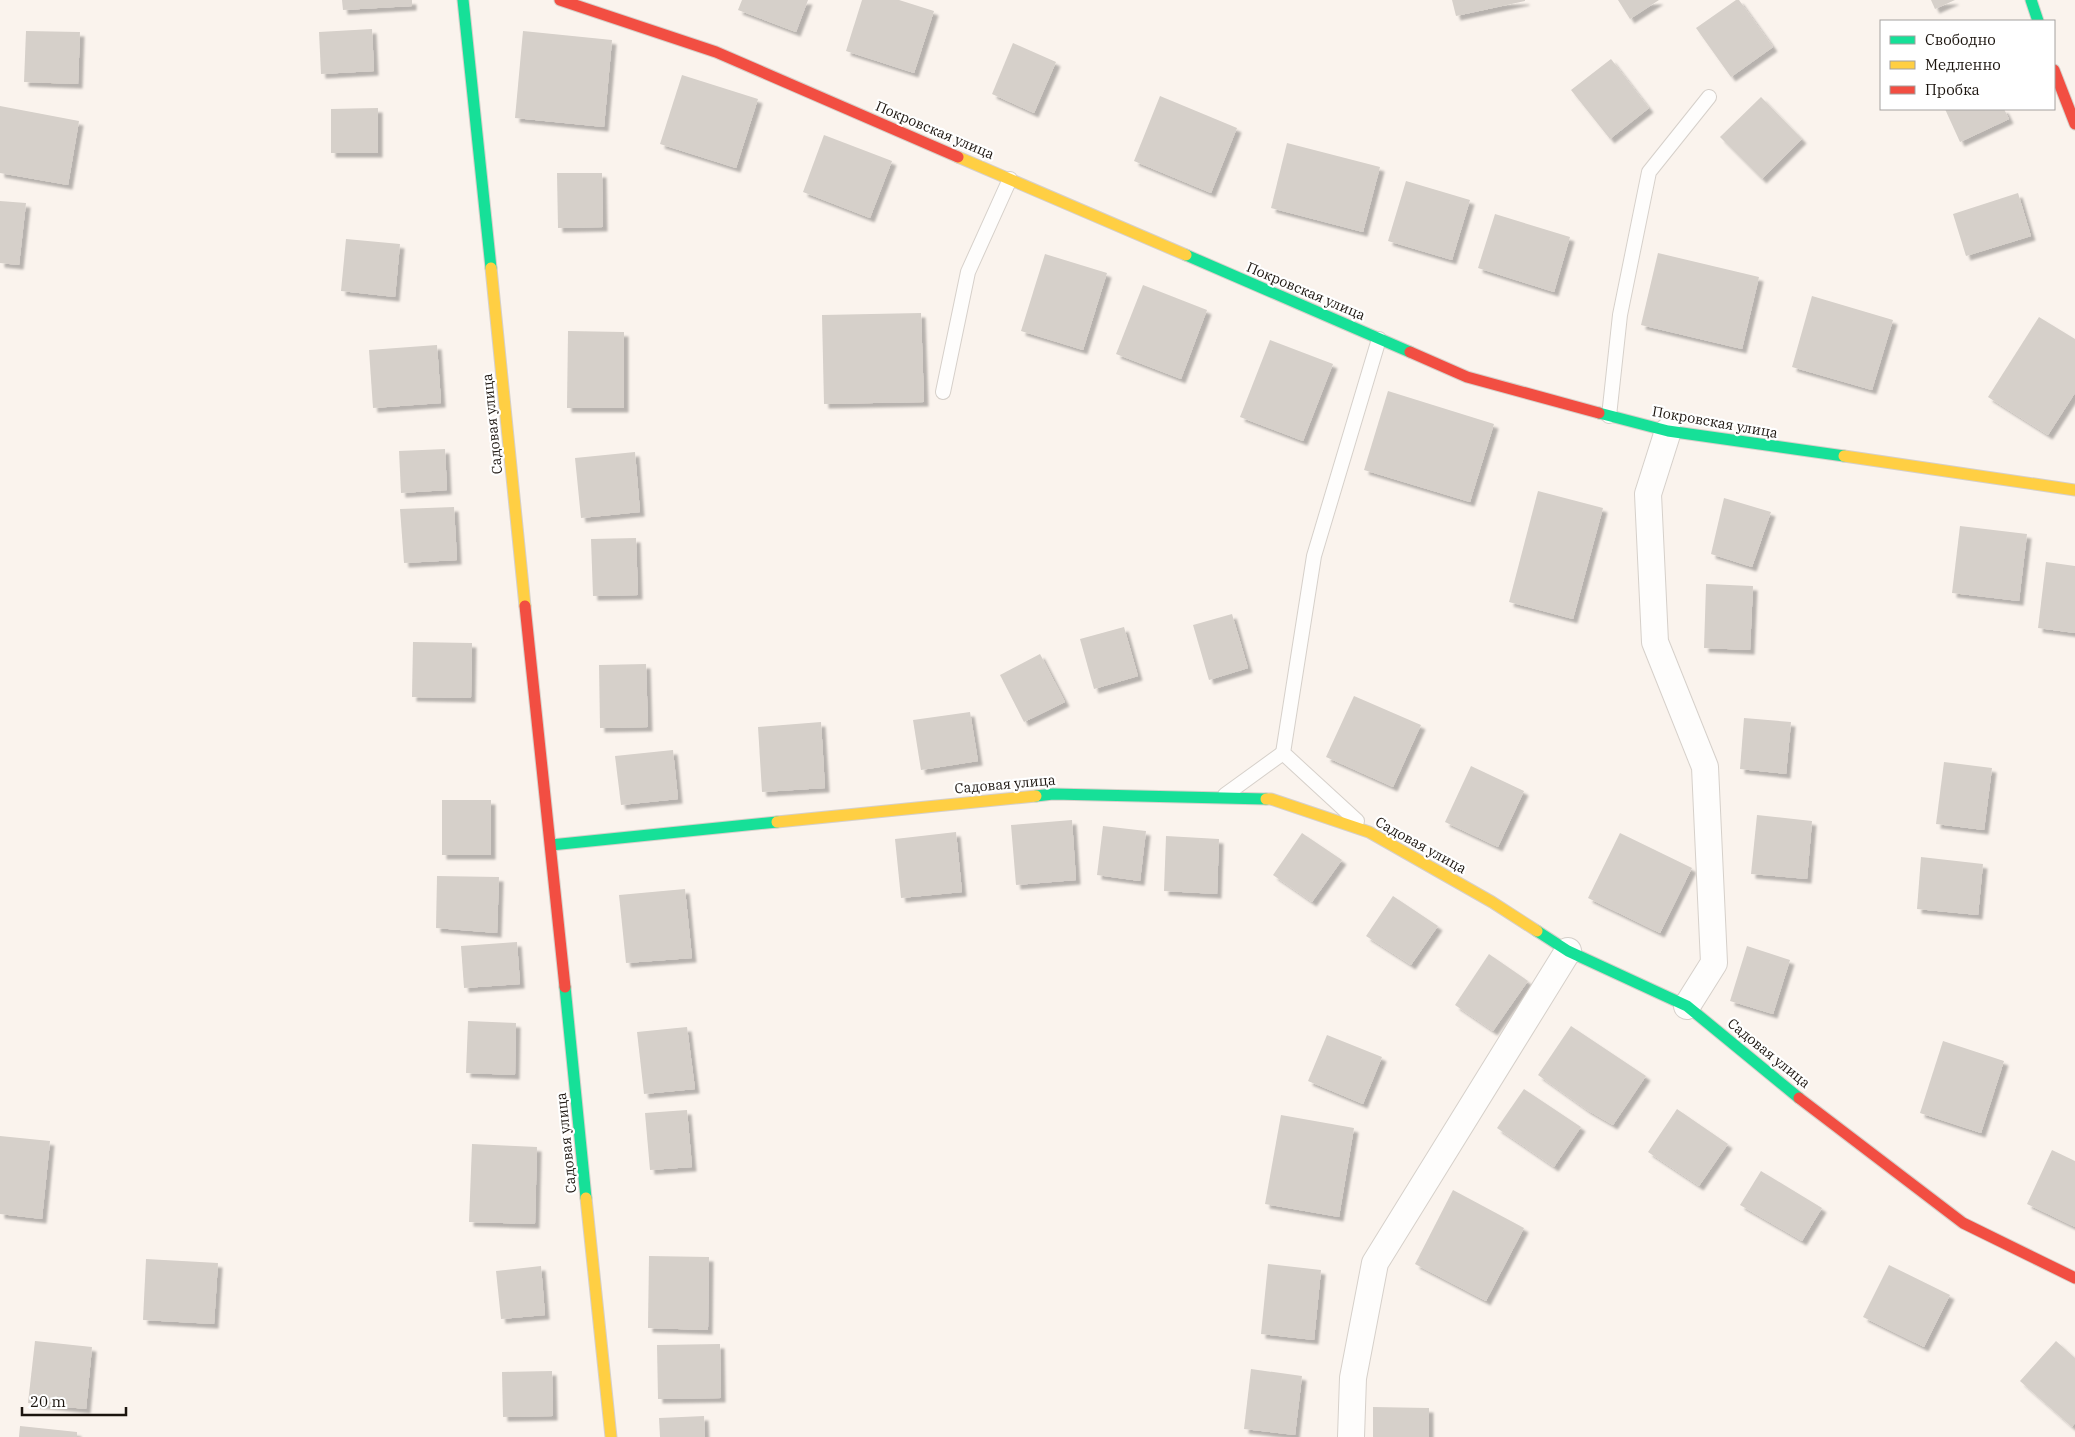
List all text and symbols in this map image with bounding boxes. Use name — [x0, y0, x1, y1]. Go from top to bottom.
legend — [1880, 20, 2055, 110]
text: Свободно — [1925, 30, 1996, 49]
text: Медленно — [1925, 55, 2001, 74]
text: Пробка — [1925, 80, 1980, 99]
street label: Покровская улица — [873, 97, 997, 163]
street label: Покровская улица — [1244, 258, 1368, 324]
street label: Садовая улица — [478, 372, 506, 475]
street label: Покровская улица — [1651, 402, 1780, 442]
street label: Садовая улица — [954, 771, 1057, 797]
street label: Садовая улица — [1372, 813, 1470, 878]
street label: Садовая улица — [1724, 1014, 1814, 1092]
street label: Садовая улица — [552, 1091, 580, 1194]
scale bar — [22, 1384, 126, 1416]
text: 20 m — [30, 1392, 66, 1411]

